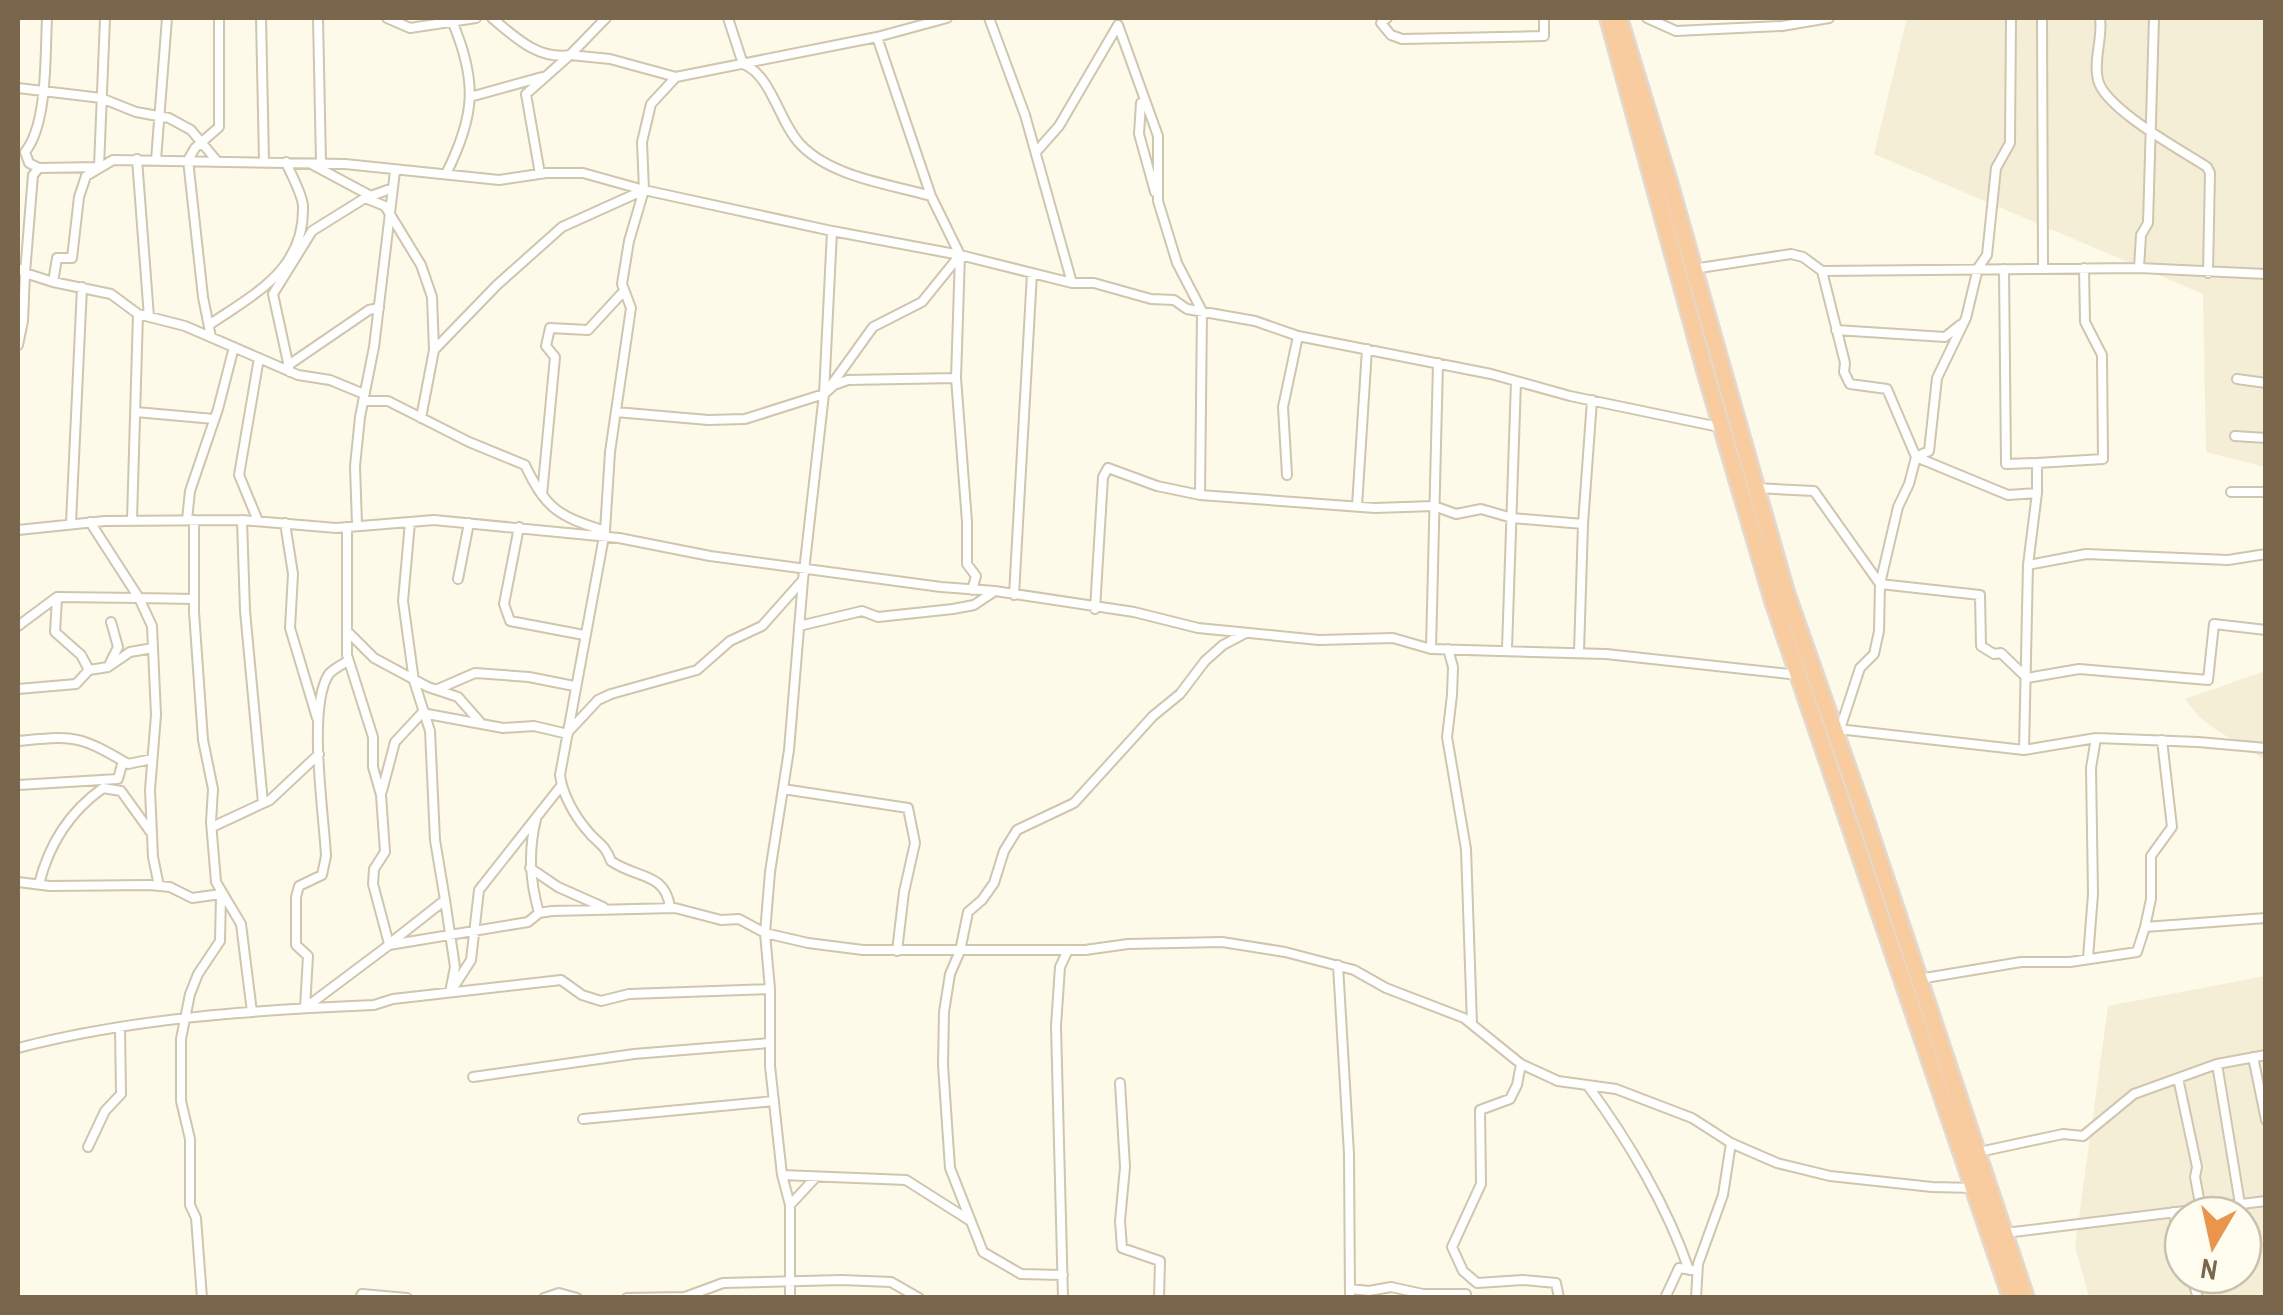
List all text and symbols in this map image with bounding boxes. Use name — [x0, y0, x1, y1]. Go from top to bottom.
north arrow — [2163, 1195, 2263, 1295]
text: N — [2198, 1250, 2220, 1290]

